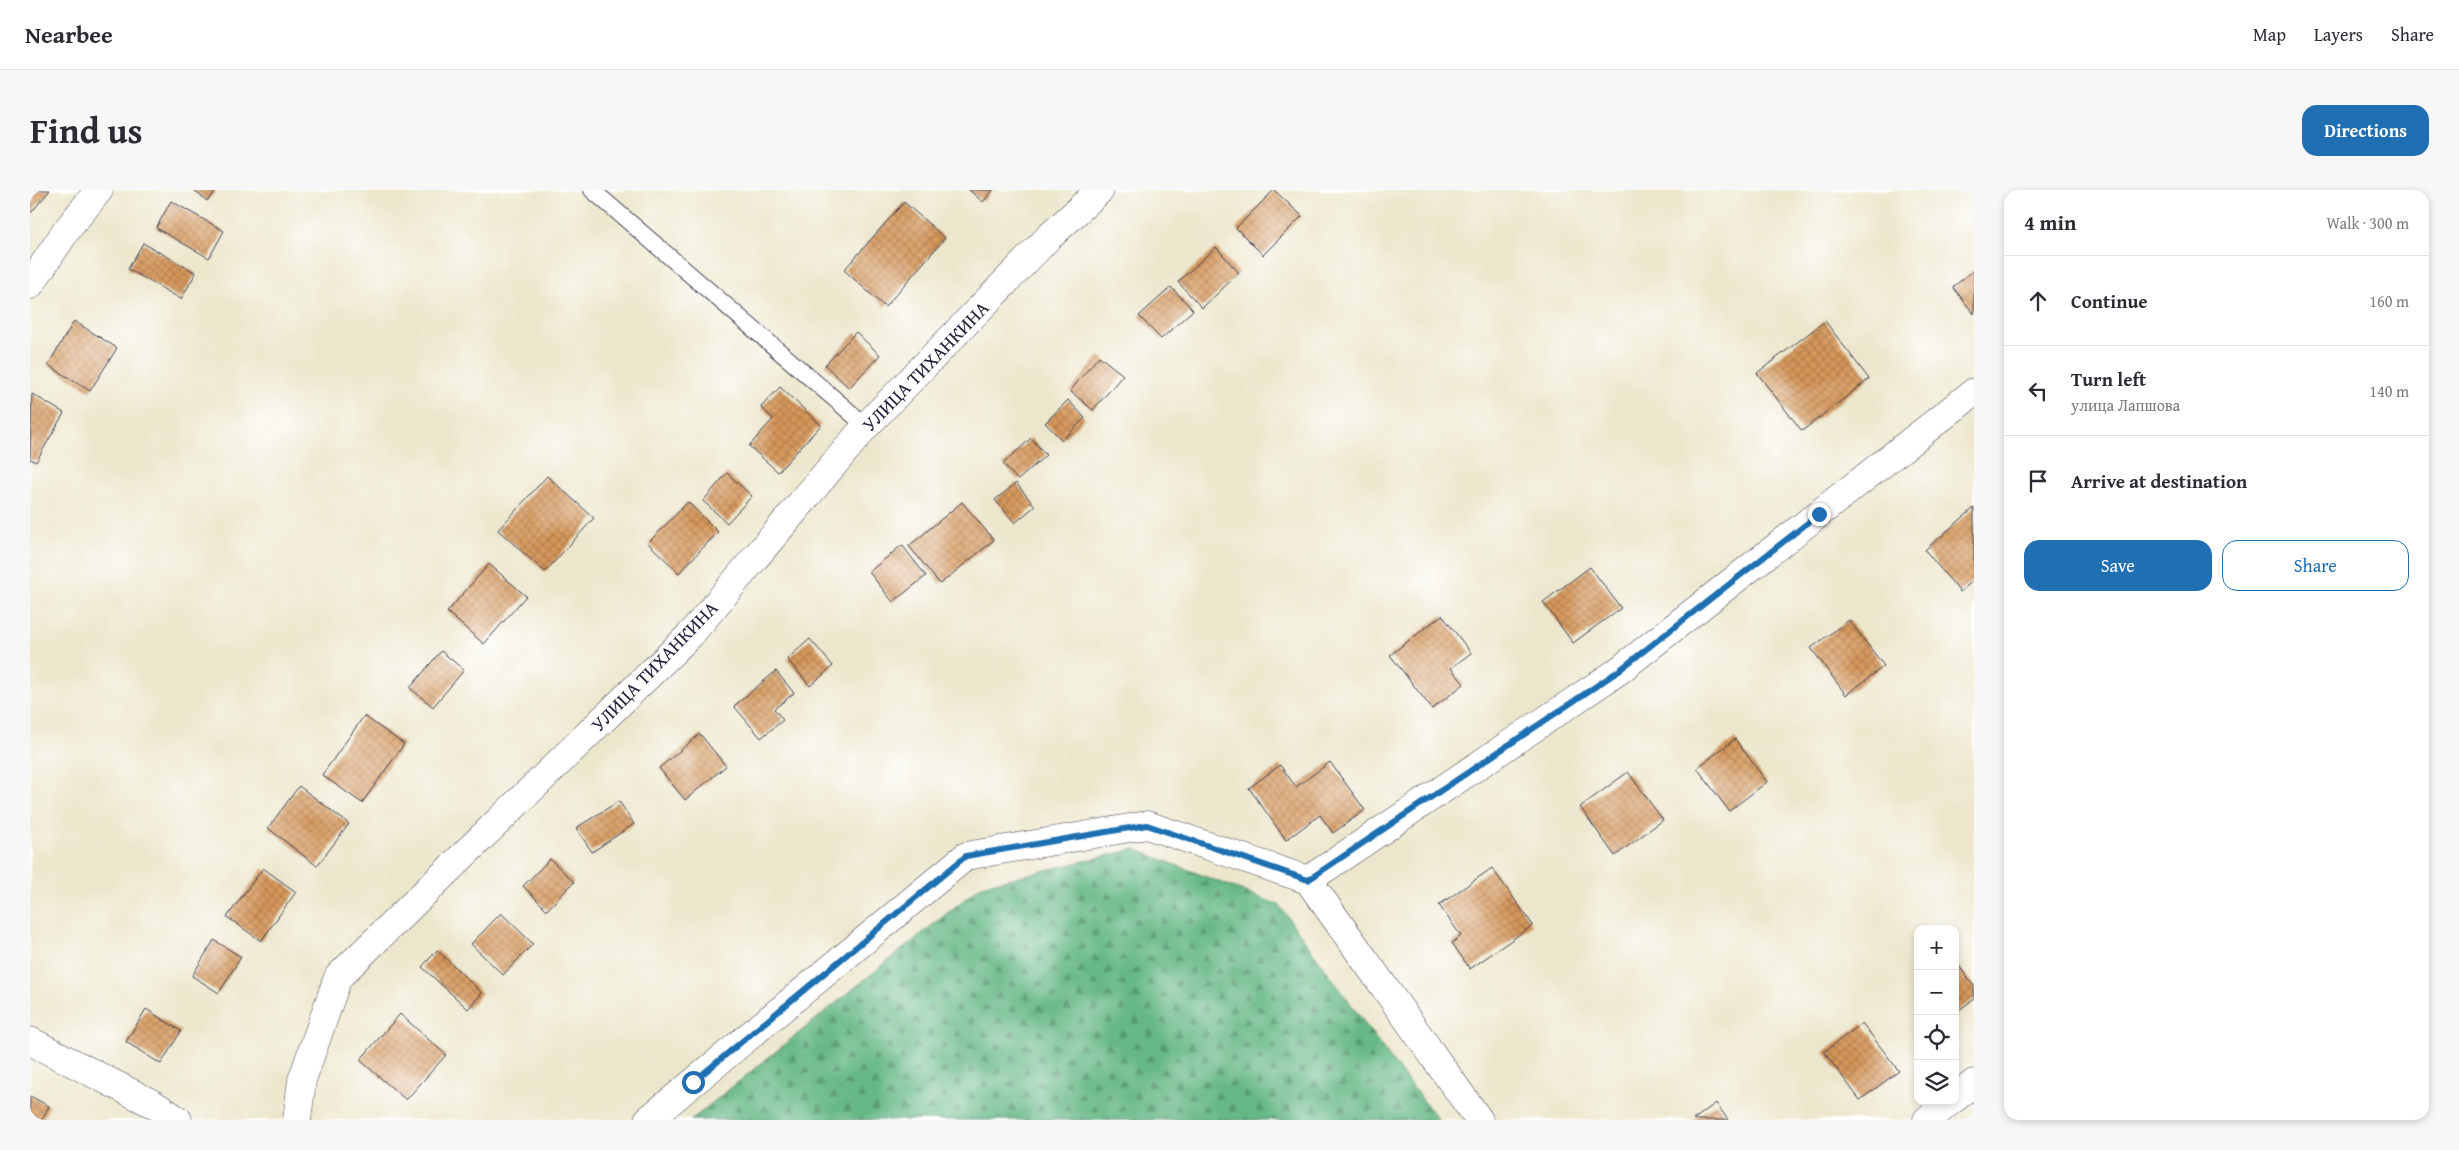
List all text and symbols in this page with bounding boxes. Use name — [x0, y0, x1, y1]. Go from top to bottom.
text: Nearbee — [25, 17, 113, 52]
text: Map — [2253, 21, 2286, 48]
text: Layers — [2314, 21, 2363, 48]
text: Share — [2391, 21, 2434, 48]
text: Find us — [30, 105, 143, 156]
button: Directions — [2302, 105, 2429, 156]
text: 4 min — [2024, 207, 2076, 238]
text: Walk · 300 m — [2326, 211, 2409, 235]
icon: ahead — [2024, 287, 2052, 315]
text: Continue — [2071, 287, 2148, 315]
text: 160 m — [2369, 289, 2409, 313]
street label: УЛИЦА ТИХАНКИНА — [855, 294, 995, 438]
text: Turn left — [2071, 365, 2146, 393]
icon: left — [2024, 377, 2052, 405]
text: 140 m — [2369, 379, 2409, 403]
text: улица Лапшова — [2071, 393, 2180, 417]
icon: arrive — [2024, 467, 2052, 495]
text: Arrive at destination — [2071, 467, 2247, 495]
route end — [1808, 503, 1831, 526]
button: Save — [2024, 540, 2212, 591]
button: Share — [2222, 540, 2409, 591]
street label: УЛИЦА ТИХАНКИНА — [584, 594, 724, 738]
map controls — [1914, 925, 1959, 1105]
button: + — [1914, 925, 1959, 970]
button: − — [1914, 970, 1959, 1015]
button: locate — [1914, 1015, 1959, 1060]
button: layers — [1914, 1060, 1959, 1105]
route start — [682, 1071, 705, 1094]

